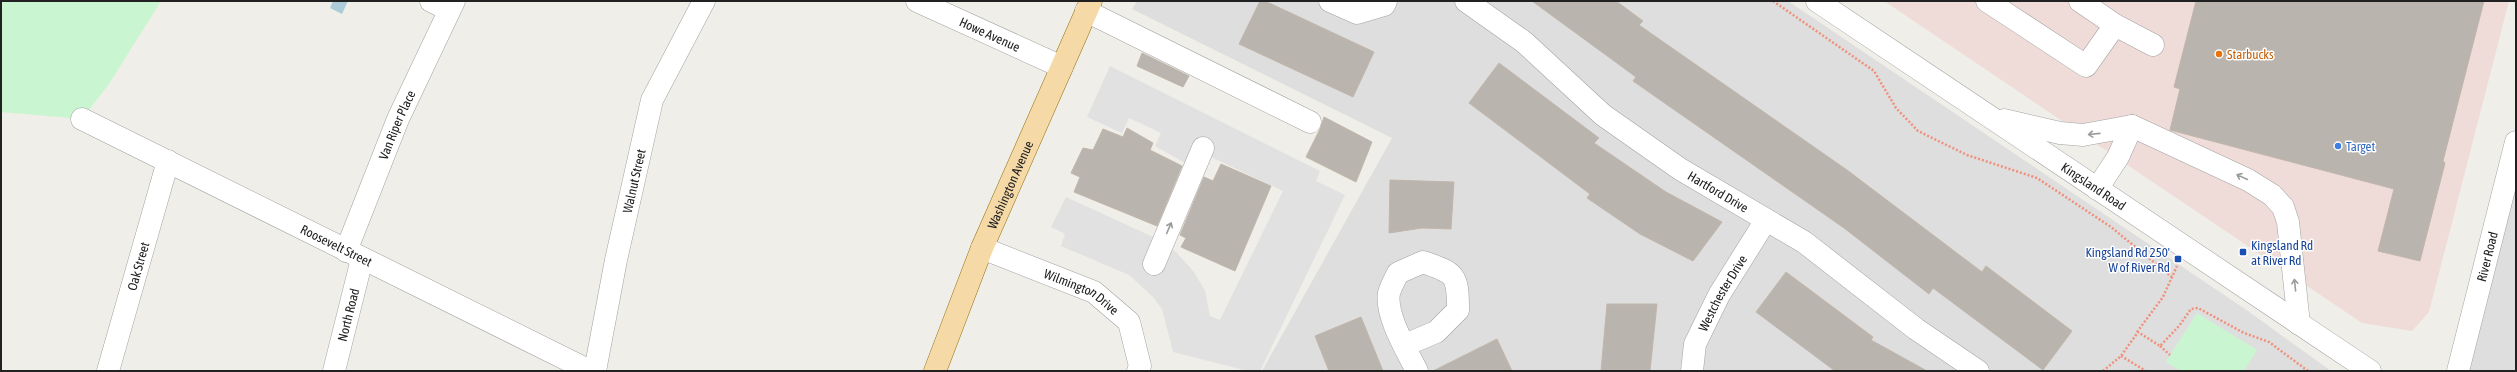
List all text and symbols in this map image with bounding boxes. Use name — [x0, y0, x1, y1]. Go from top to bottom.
street label: Howe Avenue — [957, 14, 1023, 54]
place label: Starbucks — [2227, 47, 2274, 62]
marker: Starbucks — [2214, 49, 2224, 59]
street label: Van Riper Place — [375, 88, 418, 162]
one-way arrow — [2088, 130, 2101, 138]
street label: Washington Avenue — [984, 138, 1036, 231]
place label: Target — [2346, 139, 2376, 154]
marker: Target — [2333, 141, 2343, 151]
street label: Walnut Street — [619, 147, 648, 214]
street label: Kingsland Road — [2059, 159, 2129, 213]
street label: Hartford Drive — [1685, 168, 1751, 215]
one-way arrow — [2237, 173, 2249, 180]
street label: Roosevelt Street — [298, 221, 375, 269]
one-way arrow — [1166, 223, 1173, 235]
street label: River Road — [2473, 230, 2501, 283]
place label: Kingsland Rd at River Rd — [2251, 238, 2313, 268]
street label: Oak Street — [124, 240, 152, 292]
place label: Kingsland Rd 250' W of River Rd — [2086, 245, 2170, 275]
marker: Kingsland Rd at River Rd — [2238, 247, 2248, 257]
street label: Westchester Drive — [1695, 252, 1750, 334]
marker: Kingsland Rd 250' W of River Rd — [2173, 254, 2183, 264]
street label: Wilmington Drive — [1042, 266, 1122, 317]
one-way arrow — [2291, 279, 2298, 292]
street label: North Road — [334, 287, 362, 343]

